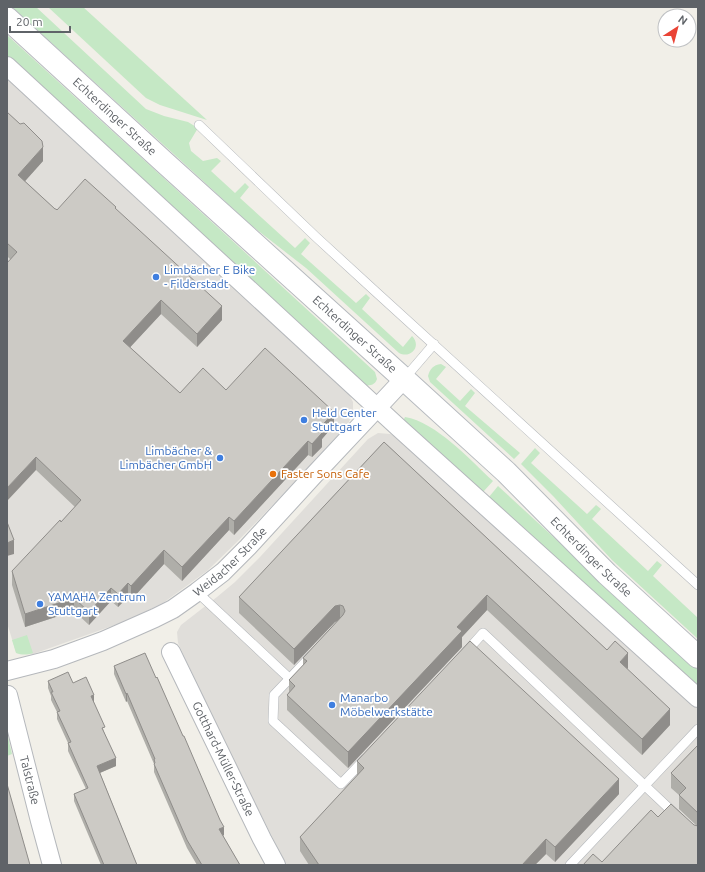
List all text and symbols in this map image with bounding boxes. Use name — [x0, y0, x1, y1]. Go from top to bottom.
scale bar — [10, 8, 70, 34]
north arrow — [657, 8, 697, 48]
text: N — [676, 13, 690, 27]
text: 20 m — [16, 15, 43, 28]
street label: Echterdinger Straße — [71, 75, 159, 158]
place label: Limbächer E Bike - Filderstadt — [164, 263, 255, 290]
marker: Limbächer E Bike - Filderstadt — [151, 272, 161, 282]
street label: Echterdinger Straße — [310, 293, 399, 375]
place label: Held Center Stuttgart — [312, 406, 377, 433]
marker: Held Center Stuttgart — [299, 415, 309, 425]
place label: Limbächer & Limbächer GmbH — [119, 444, 212, 471]
marker: Limbächer & Limbächer GmbH — [215, 453, 225, 463]
place label: Faster Sons Cafe — [281, 467, 370, 480]
marker: Faster Sons Cafe — [268, 469, 278, 479]
street label: Echterdinger Straße — [548, 514, 635, 599]
street label: Weidacher Straße — [190, 524, 269, 599]
place label: YAMAHA Zentrum Stuttgart — [48, 590, 146, 617]
marker: YAMAHA Zentrum Stuttgart — [35, 599, 45, 609]
place label: Manarbo Möbelwerkstätte — [340, 691, 433, 718]
street label: Gotthard-Müller-Straße — [190, 699, 257, 818]
marker: Manarbo Möbelwerkstätte — [327, 700, 337, 710]
street label: Talstraße — [18, 754, 43, 806]

